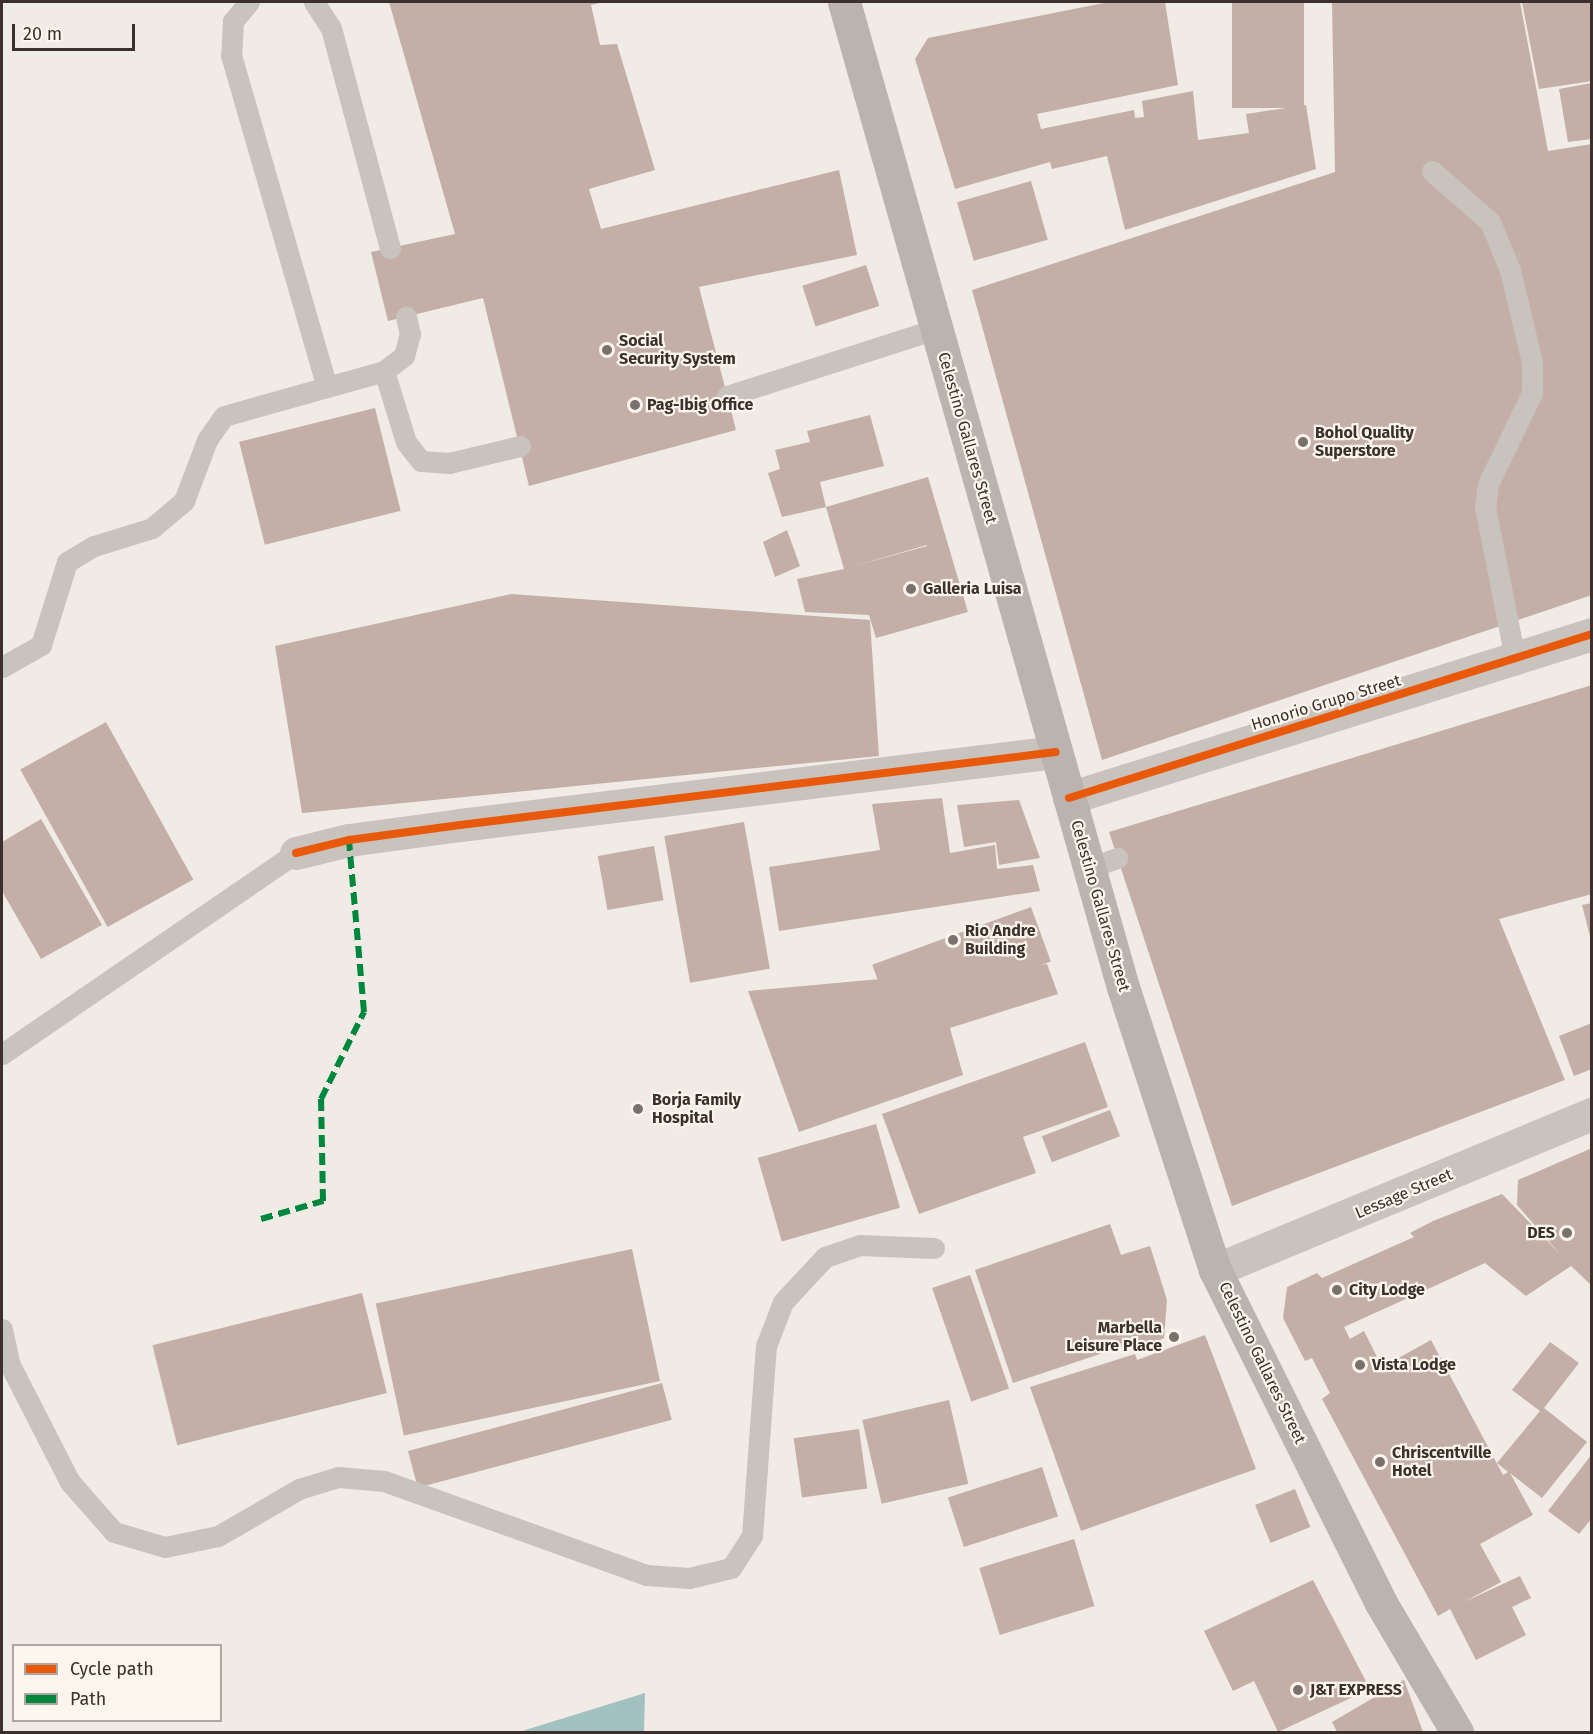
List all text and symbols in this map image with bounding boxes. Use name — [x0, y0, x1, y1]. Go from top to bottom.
scale bar — [15, 12, 138, 50]
text: 20 m — [23, 23, 62, 45]
place label: Social Security System — [619, 331, 736, 369]
marker: Social Security System — [600, 343, 614, 357]
street label: Celestino Gallares Street — [933, 350, 1001, 526]
place label: Pag-Ibig Office — [647, 395, 753, 415]
marker: Pag-Ibig Office — [628, 398, 642, 412]
place label: Bohol Quality Superstore — [1315, 423, 1414, 461]
marker: Bohol Quality Superstore — [1296, 435, 1310, 449]
place label: Galleria Luisa — [923, 579, 1022, 599]
marker: Galleria Luisa — [904, 582, 918, 596]
street label: Honorio Grupo Street — [1249, 671, 1403, 735]
street label: Celestino Gallares Street — [1066, 818, 1134, 994]
place label: Rio Andre Building — [965, 921, 1036, 959]
marker: Rio Andre Building — [946, 933, 960, 947]
place label: Borja Family Hospital — [652, 1090, 741, 1128]
marker: Borja Family Hospital — [629, 1100, 647, 1118]
street label: Lessage Street — [1352, 1165, 1456, 1223]
place label: DES — [1527, 1223, 1555, 1243]
marker: DES — [1560, 1226, 1574, 1240]
street label: Celestino Gallares Street — [1214, 1279, 1310, 1447]
place label: City Lodge — [1349, 1280, 1425, 1300]
marker: City Lodge — [1330, 1283, 1344, 1297]
place label: Marbella Leisure Place — [1066, 1318, 1162, 1356]
marker: Marbella Leisure Place — [1167, 1330, 1181, 1344]
place label: Vista Lodge — [1372, 1355, 1456, 1375]
marker: Vista Lodge — [1353, 1358, 1367, 1372]
place label: Chriscentville Hotel — [1392, 1443, 1491, 1481]
marker: Chriscentville Hotel — [1373, 1455, 1387, 1469]
legend — [12, 1644, 222, 1722]
text: Cycle path — [70, 1658, 154, 1680]
place label: J&T EXPRESS — [1310, 1680, 1402, 1700]
marker: J&T EXPRESS — [1291, 1683, 1305, 1697]
text: Path — [70, 1688, 106, 1710]

